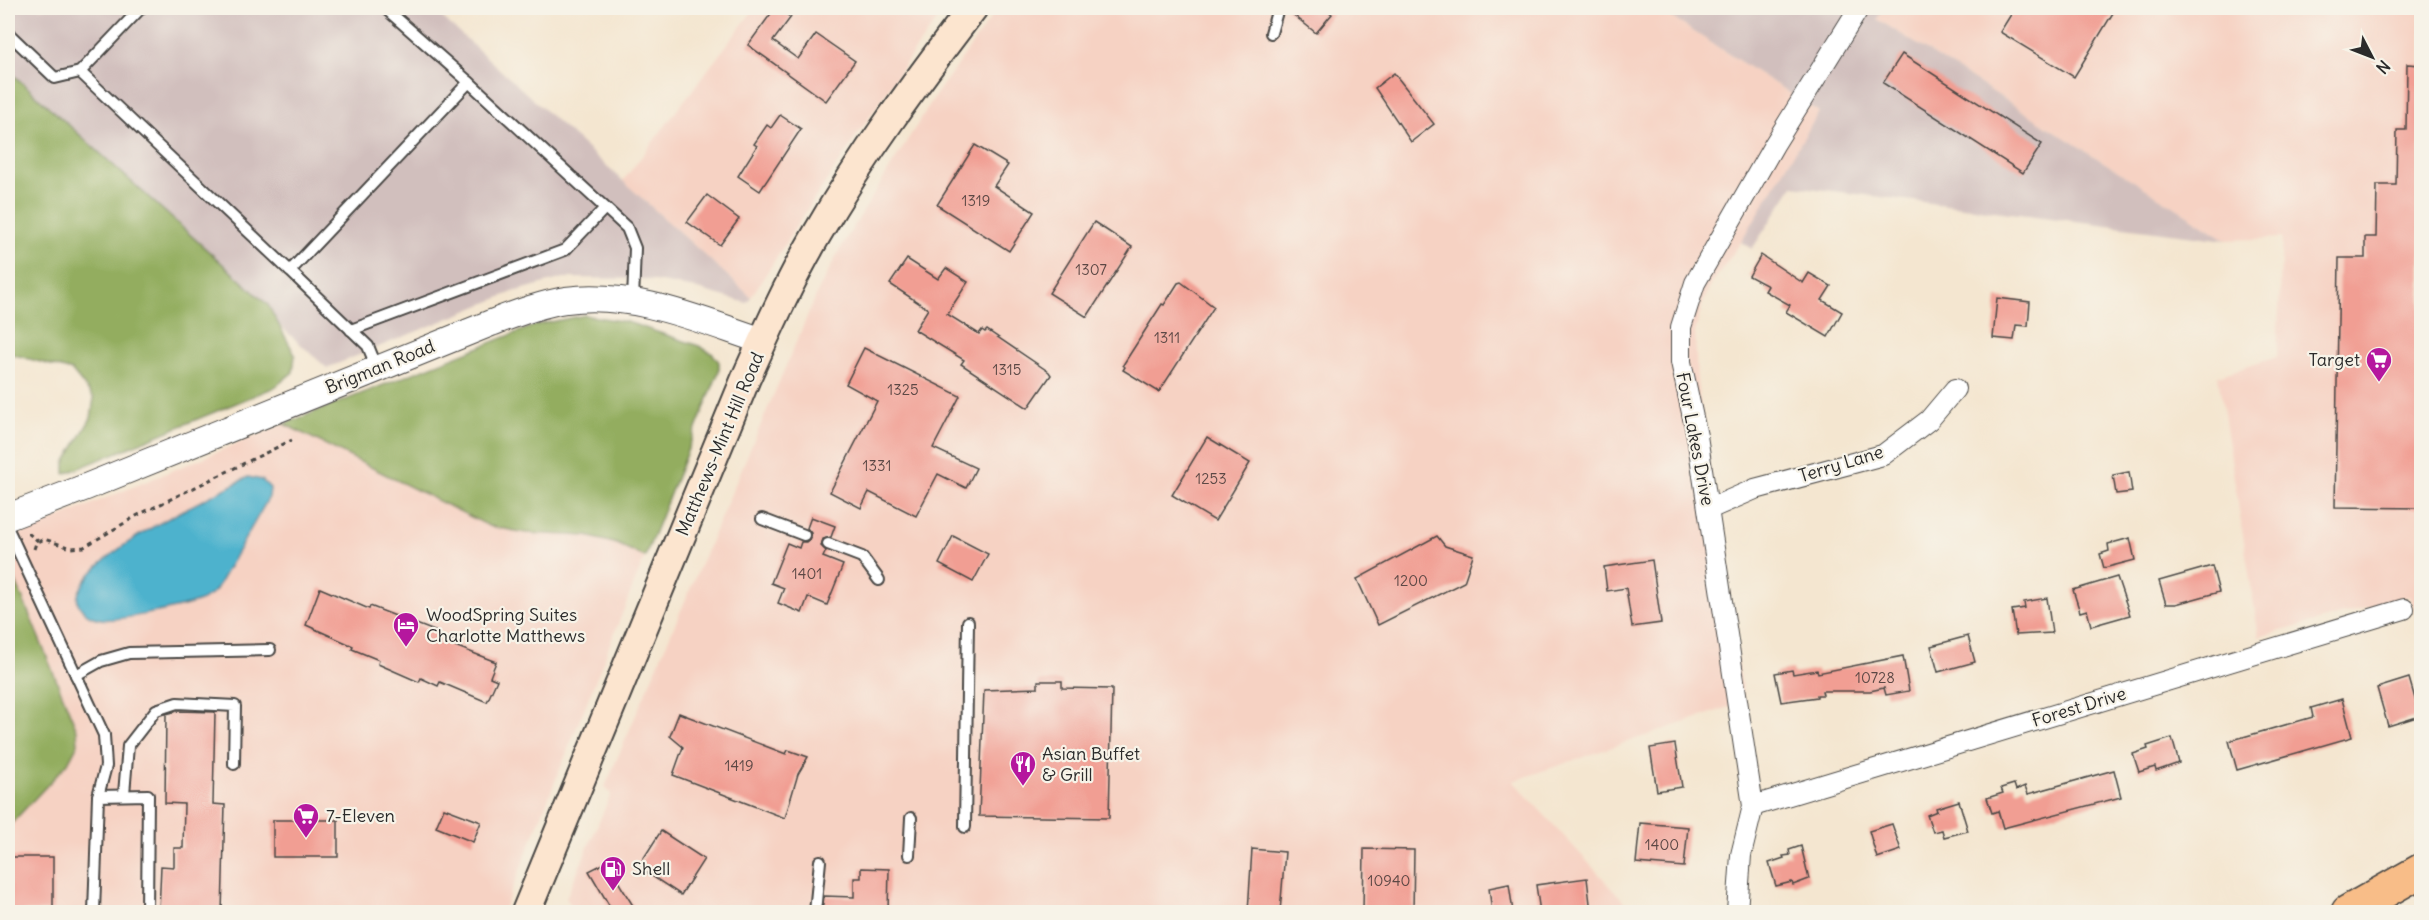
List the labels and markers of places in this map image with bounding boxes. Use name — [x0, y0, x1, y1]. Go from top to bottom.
supermarket icon: Target — [2364, 345, 2394, 383]
place label: Target — [2309, 348, 2360, 371]
place label: WoodSpring Suites Charlotte Matthews — [426, 603, 585, 647]
hotel icon: WoodSpring Suites Charlotte Matthews — [391, 610, 421, 648]
place label: Asian Buffet & Grill — [1042, 742, 1140, 786]
restaurant icon: Asian Buffet & Grill — [1008, 749, 1038, 787]
supermarket icon: 7-Eleven — [291, 801, 321, 839]
place label: 7-Eleven — [326, 804, 395, 827]
fuel station icon: Shell — [598, 854, 628, 892]
place label: Shell — [632, 857, 670, 880]

